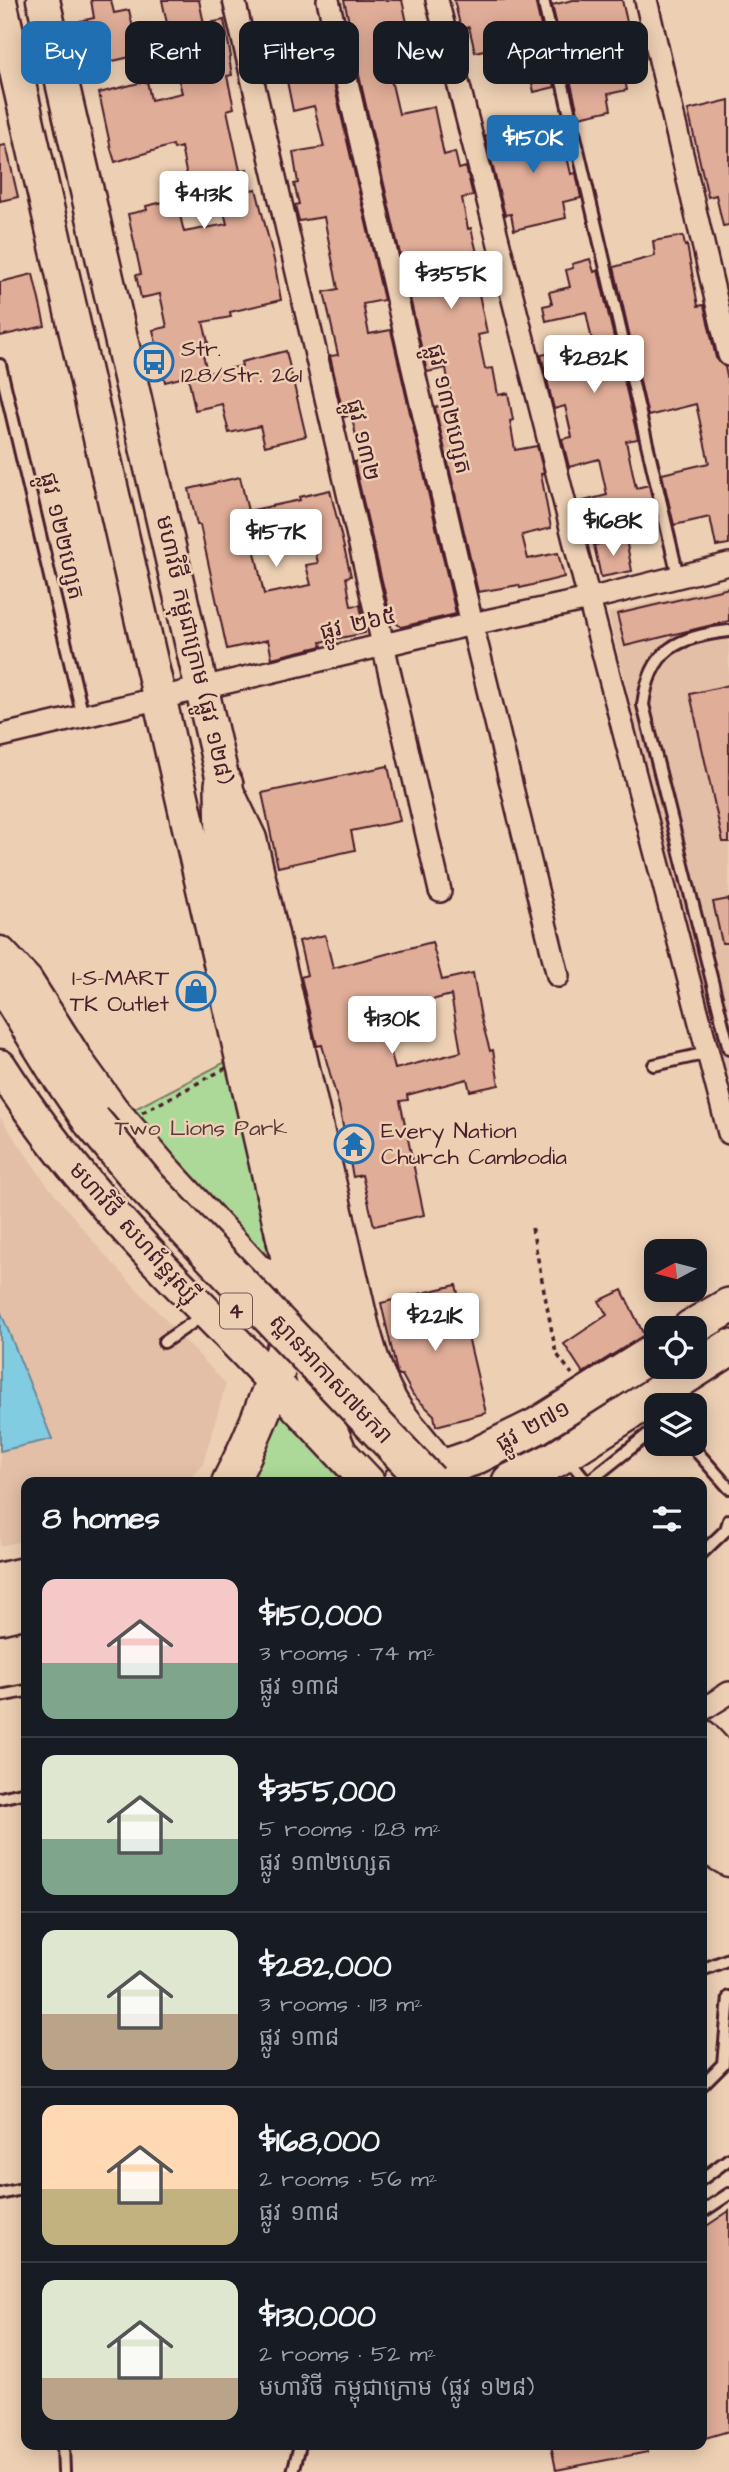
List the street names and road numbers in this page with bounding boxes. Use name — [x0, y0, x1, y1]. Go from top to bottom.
street label: ផ្លូវ ១៣២ហ្សេត — [414, 341, 479, 478]
street label: ផ្លូវ ១៣២ — [333, 396, 388, 485]
street label: ផ្លូវ ១២២ហ្សេត — [27, 469, 92, 604]
street label: មហាវិថី កម្ពុជាក្រោម (ផ្លូវ ១២៨) — [143, 512, 241, 789]
street label: ផ្លូវ ២៦៥ — [316, 600, 401, 653]
street label: មហាវិថី សហព័ន្ធរុស្ស៊ី — [59, 1155, 206, 1313]
road number: 4 — [220, 1294, 252, 1328]
street label: ស្ពានអាកាស៧មករា — [262, 1307, 400, 1451]
street label: ផ្លូវ ២៧១ — [490, 1392, 579, 1464]

